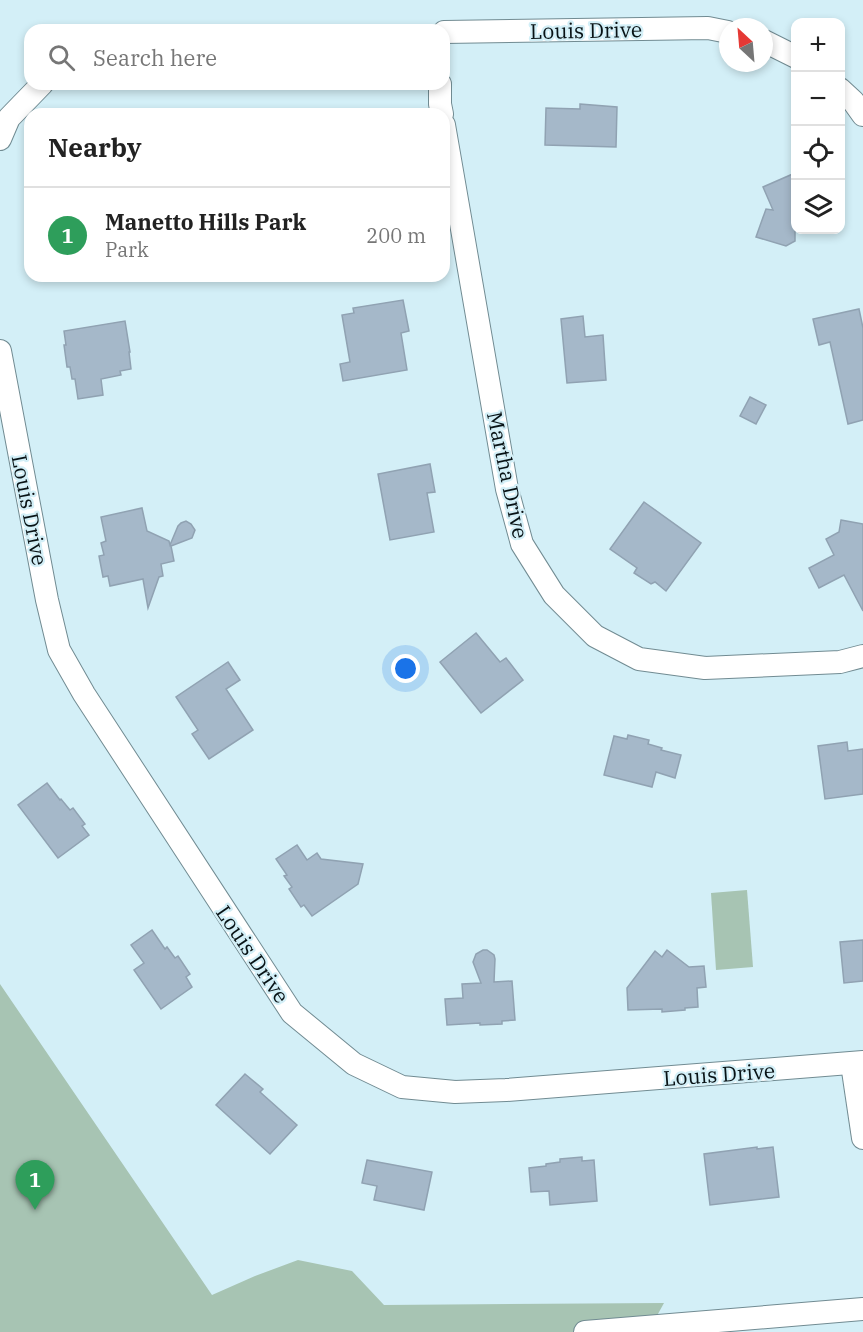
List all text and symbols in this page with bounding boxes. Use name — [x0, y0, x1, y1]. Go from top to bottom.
street label: Louis Drive — [530, 15, 642, 45]
north arrow — [719, 18, 773, 72]
map controls — [791, 18, 845, 234]
button: + — [791, 18, 845, 72]
search box — [24, 24, 450, 90]
icon: search — [45, 41, 78, 74]
text: Search here — [93, 43, 217, 72]
button: − — [791, 72, 845, 126]
button: locate — [791, 126, 845, 180]
text: Nearby — [48, 130, 142, 164]
button: layers — [791, 180, 845, 234]
text: Manetto Hills Park — [105, 207, 306, 236]
text: 1 — [62, 222, 74, 249]
text: 200 m — [366, 222, 426, 249]
text: Park — [105, 236, 149, 263]
street label: Martha Drive — [481, 409, 535, 541]
street label: Louis Drive — [6, 452, 54, 568]
your location — [391, 654, 420, 683]
street label: Louis Drive — [210, 900, 296, 1008]
street label: Louis Drive — [662, 1056, 776, 1092]
pin: 1 — [15, 1160, 54, 1210]

